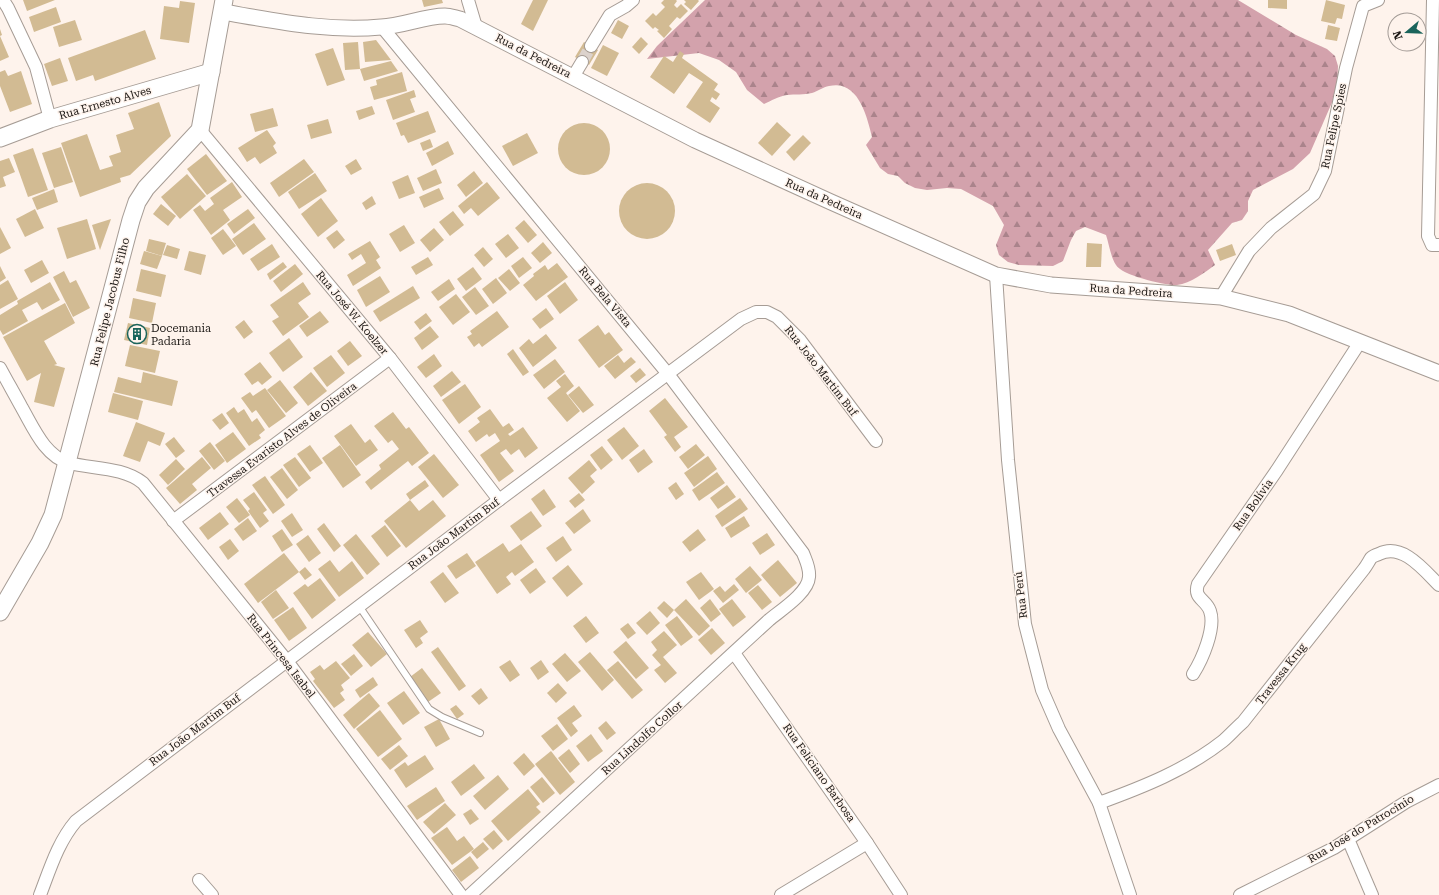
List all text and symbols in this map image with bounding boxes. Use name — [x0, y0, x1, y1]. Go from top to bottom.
north arrow — [1387, 12, 1427, 52]
text: N — [1390, 28, 1406, 41]
street label: Rua da Pedreira — [493, 31, 573, 81]
street label: Rua Felipe Spies — [1319, 82, 1349, 170]
street label: Rua Ernesto Alves — [57, 84, 153, 122]
street label: Rua da Pedreira — [783, 176, 865, 222]
street label: Rua Felipe Jacobus Filho — [88, 236, 132, 368]
street label: Rua Bela Vista — [576, 264, 634, 330]
street label: Rua José W. Koelzer — [313, 268, 391, 358]
street label: Rua da Pedreira — [1089, 282, 1173, 300]
place label: Docemania Padaria — [151, 322, 211, 348]
building icon: Docemania Padaria — [126, 323, 148, 345]
street label: Rua João Martim Buf — [782, 323, 861, 419]
street label: Travessa Evaristo Alves de Oliveira — [205, 380, 359, 500]
street label: Rua Bolívia — [1230, 477, 1276, 533]
street label: Rua João Martim Buf — [406, 495, 503, 573]
street label: Rua Perú — [1012, 571, 1030, 619]
street label: Rua Princesa Isabel — [244, 611, 318, 701]
street label: Travessa Krug — [1253, 640, 1309, 707]
street label: Rua João Martim Buf — [147, 691, 244, 769]
street label: Rua Lindolfo Collor — [599, 698, 685, 778]
street label: Rua Feliciano Barbosa — [780, 721, 858, 825]
street label: Rua José do Patrocínio — [1306, 792, 1417, 866]

